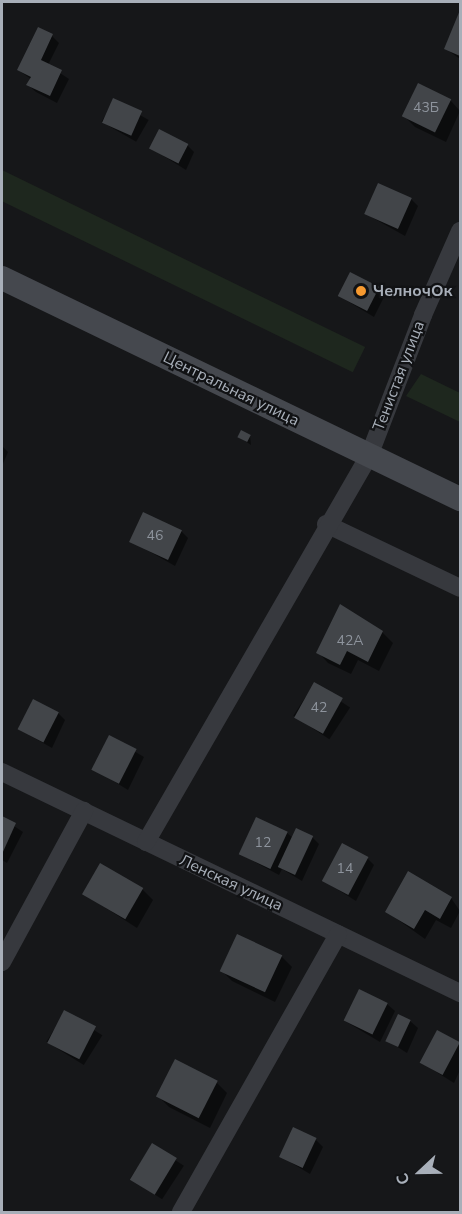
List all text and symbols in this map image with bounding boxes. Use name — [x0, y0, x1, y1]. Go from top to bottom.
house number: 43Б — [413, 100, 439, 116]
place label: ЧелночОк — [373, 281, 452, 301]
marker: ЧелночОк — [354, 284, 368, 298]
street label: Тенистая улица — [369, 318, 429, 434]
street label: Центральная улица — [160, 348, 302, 430]
house number: 46 — [147, 528, 163, 544]
house number: 42А — [336, 633, 364, 649]
house number: 42 — [311, 700, 327, 716]
house number: 12 — [255, 835, 271, 851]
street label: Ленская улица — [176, 851, 286, 915]
house number: 14 — [337, 861, 353, 877]
north arrow — [390, 1142, 450, 1202]
text: С — [391, 1170, 416, 1188]

